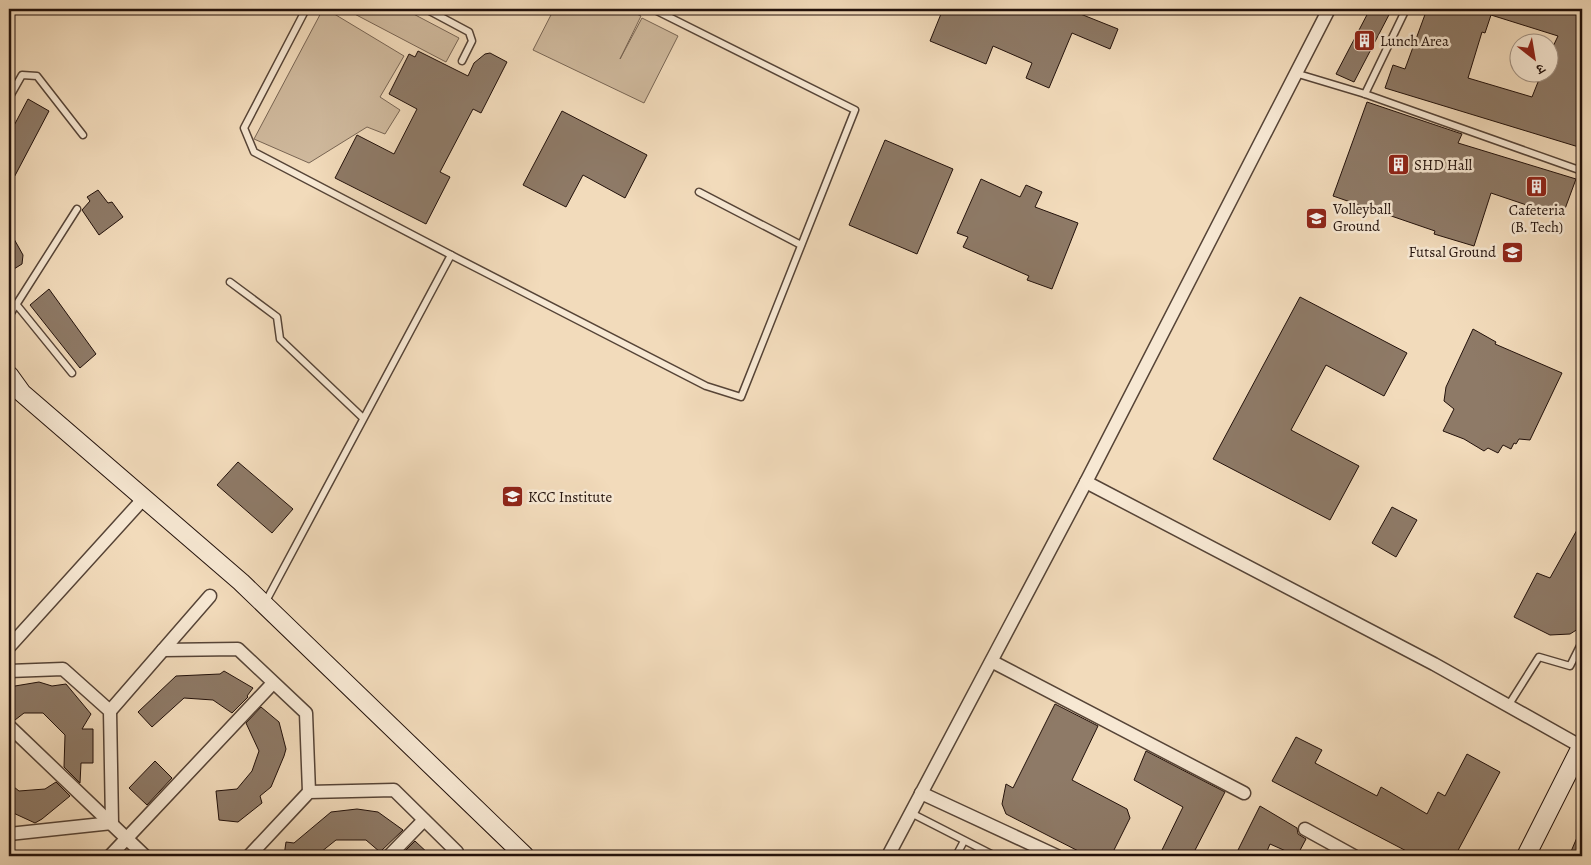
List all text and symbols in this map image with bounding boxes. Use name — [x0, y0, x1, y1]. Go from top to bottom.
building icon: Lunch Area — [1352, 29, 1376, 53]
place label: Lunch Area — [1380, 31, 1449, 51]
north arrow — [1508, 32, 1558, 82]
text: उ — [1532, 58, 1549, 79]
building icon: SHD Hall — [1386, 153, 1410, 177]
place label: SHD Hall — [1414, 155, 1472, 175]
building icon: Cafeteria (B. Tech) — [1525, 175, 1549, 199]
place label: Volleyball Ground — [1332, 199, 1391, 236]
place label: Cafeteria (B. Tech) — [1509, 200, 1565, 237]
school or university icon: Volleyball Ground — [1305, 206, 1329, 230]
school or university icon: Futsal Ground — [1500, 240, 1524, 264]
place label: Futsal Ground — [1408, 242, 1497, 262]
school or university icon: KCC Institute — [500, 485, 524, 509]
place label: KCC Institute — [528, 487, 612, 507]

